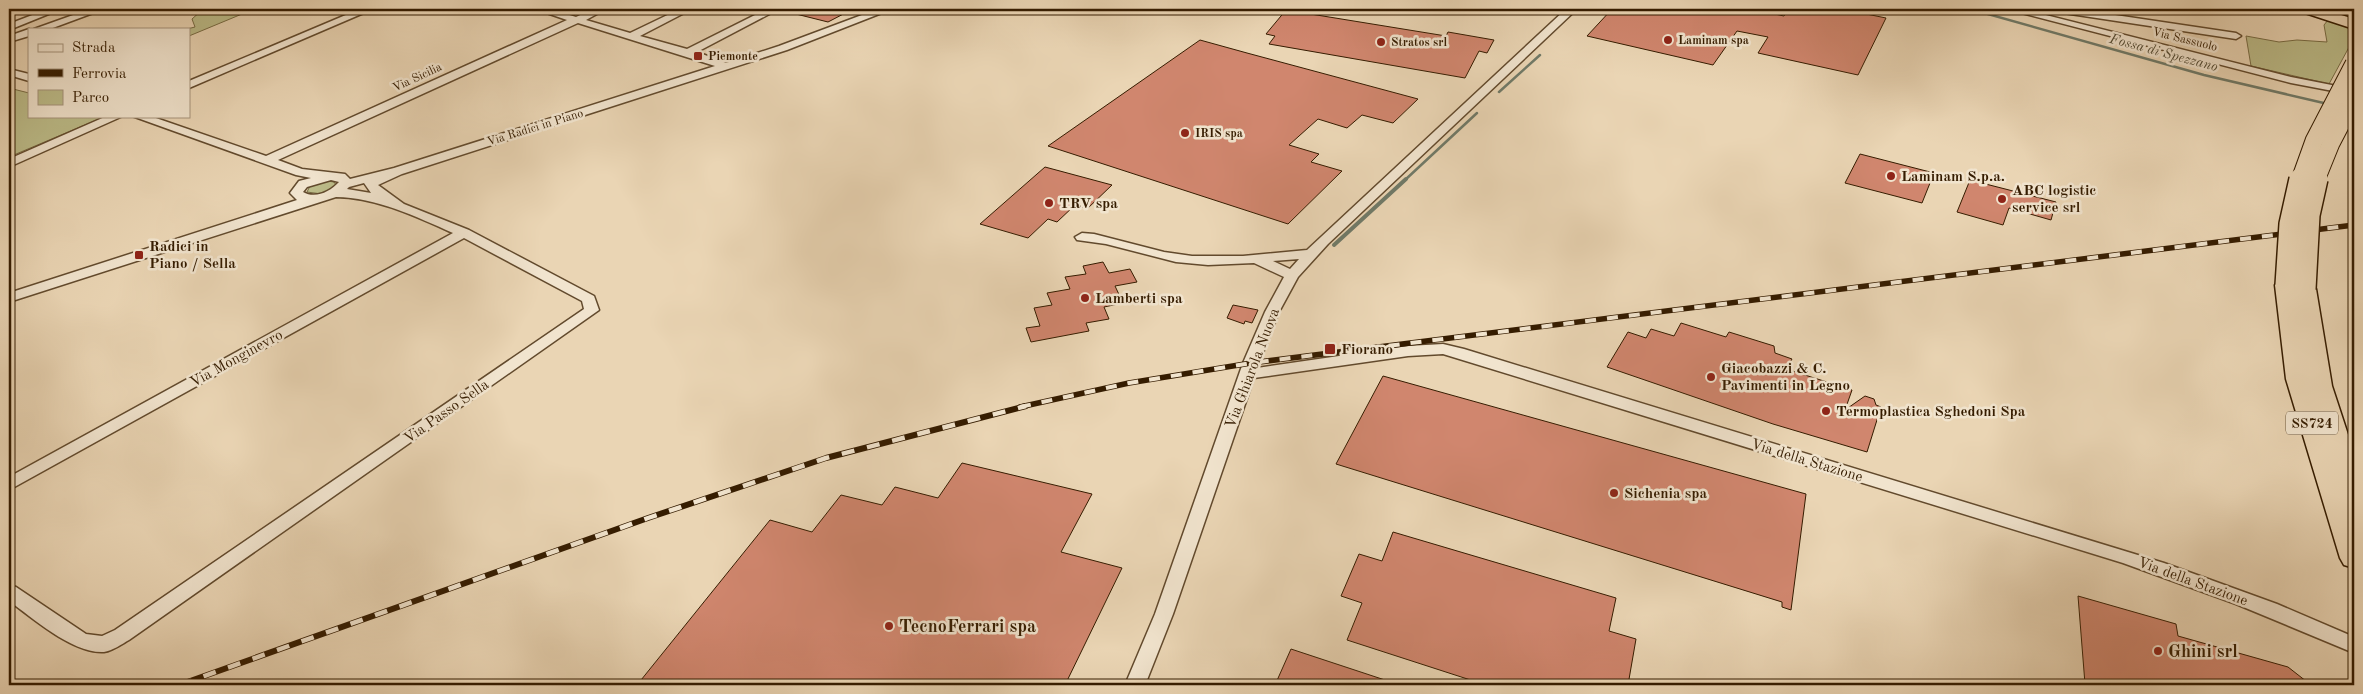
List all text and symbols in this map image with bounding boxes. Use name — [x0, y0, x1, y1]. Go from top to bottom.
street label: Via Sassuolo — [2151, 26, 2219, 54]
legend — [28, 28, 190, 118]
water label: Fossa di Spezzano — [2107, 32, 2219, 75]
marker: Laminam spa — [1662, 34, 1674, 46]
place label: Laminam spa — [1678, 35, 1749, 47]
marker: Stratos srl — [1375, 36, 1387, 48]
place label: Stratos srl — [1391, 37, 1447, 49]
text: Strada — [72, 41, 116, 56]
marker: Piemonte — [692, 50, 704, 62]
place label: Piemonte — [708, 51, 758, 63]
street label: Via Sicilia — [391, 61, 444, 95]
text: Ferrovia — [72, 67, 127, 82]
text: Parco — [72, 91, 109, 106]
street label: Via Radici in Piano — [486, 108, 585, 148]
marker: IRIS spa — [1179, 127, 1191, 139]
place label: IRIS spa — [1195, 128, 1243, 140]
marker: Laminam S.p.a. — [1885, 170, 1897, 182]
place label: Laminam S.p.a. — [1901, 170, 2005, 185]
place label: ABC logistic service srl — [2012, 184, 2096, 216]
marker: ABC logistic service srl — [1996, 193, 2008, 205]
marker: TRV spa — [1043, 197, 1055, 209]
place label: TRV spa — [1059, 197, 1118, 212]
place label: Radici in Piano / Sella — [149, 240, 236, 272]
marker: Radici in Piano / Sella — [133, 249, 145, 261]
marker: Lamberti spa — [1079, 292, 1091, 304]
place label: Lamberti spa — [1095, 292, 1183, 307]
street label: Via Ghiarola Nuova — [1224, 306, 1283, 431]
street label: Via Monginevro — [188, 328, 286, 391]
marker: Fiorano — [1323, 342, 1337, 356]
place label: Fiorano — [1341, 343, 1393, 358]
place label: Giacobazzi & C. Pavimenti in Legno — [1721, 362, 1850, 394]
marker: Giacobazzi & C. Pavimenti in Legno — [1705, 371, 1717, 383]
street label: Via Passo Sella — [402, 377, 493, 447]
marker: Termoplastica Sghedoni Spa — [1820, 405, 1832, 417]
place label: Termoplastica Sghedoni Spa — [1836, 405, 2026, 420]
road number: SS724 — [2286, 412, 2338, 434]
street label: Via della Stazione — [1749, 437, 1864, 486]
marker: Sichenia spa — [1608, 487, 1620, 499]
place label: Sichenia spa — [1624, 487, 1707, 502]
street label: Via della Stazione — [2135, 556, 2250, 609]
place label: TecnoFerrari spa — [899, 618, 1036, 636]
marker: TecnoFerrari spa — [883, 620, 895, 632]
place label: Ghini srl — [2168, 643, 2238, 661]
marker: Ghini srl — [2152, 645, 2164, 657]

